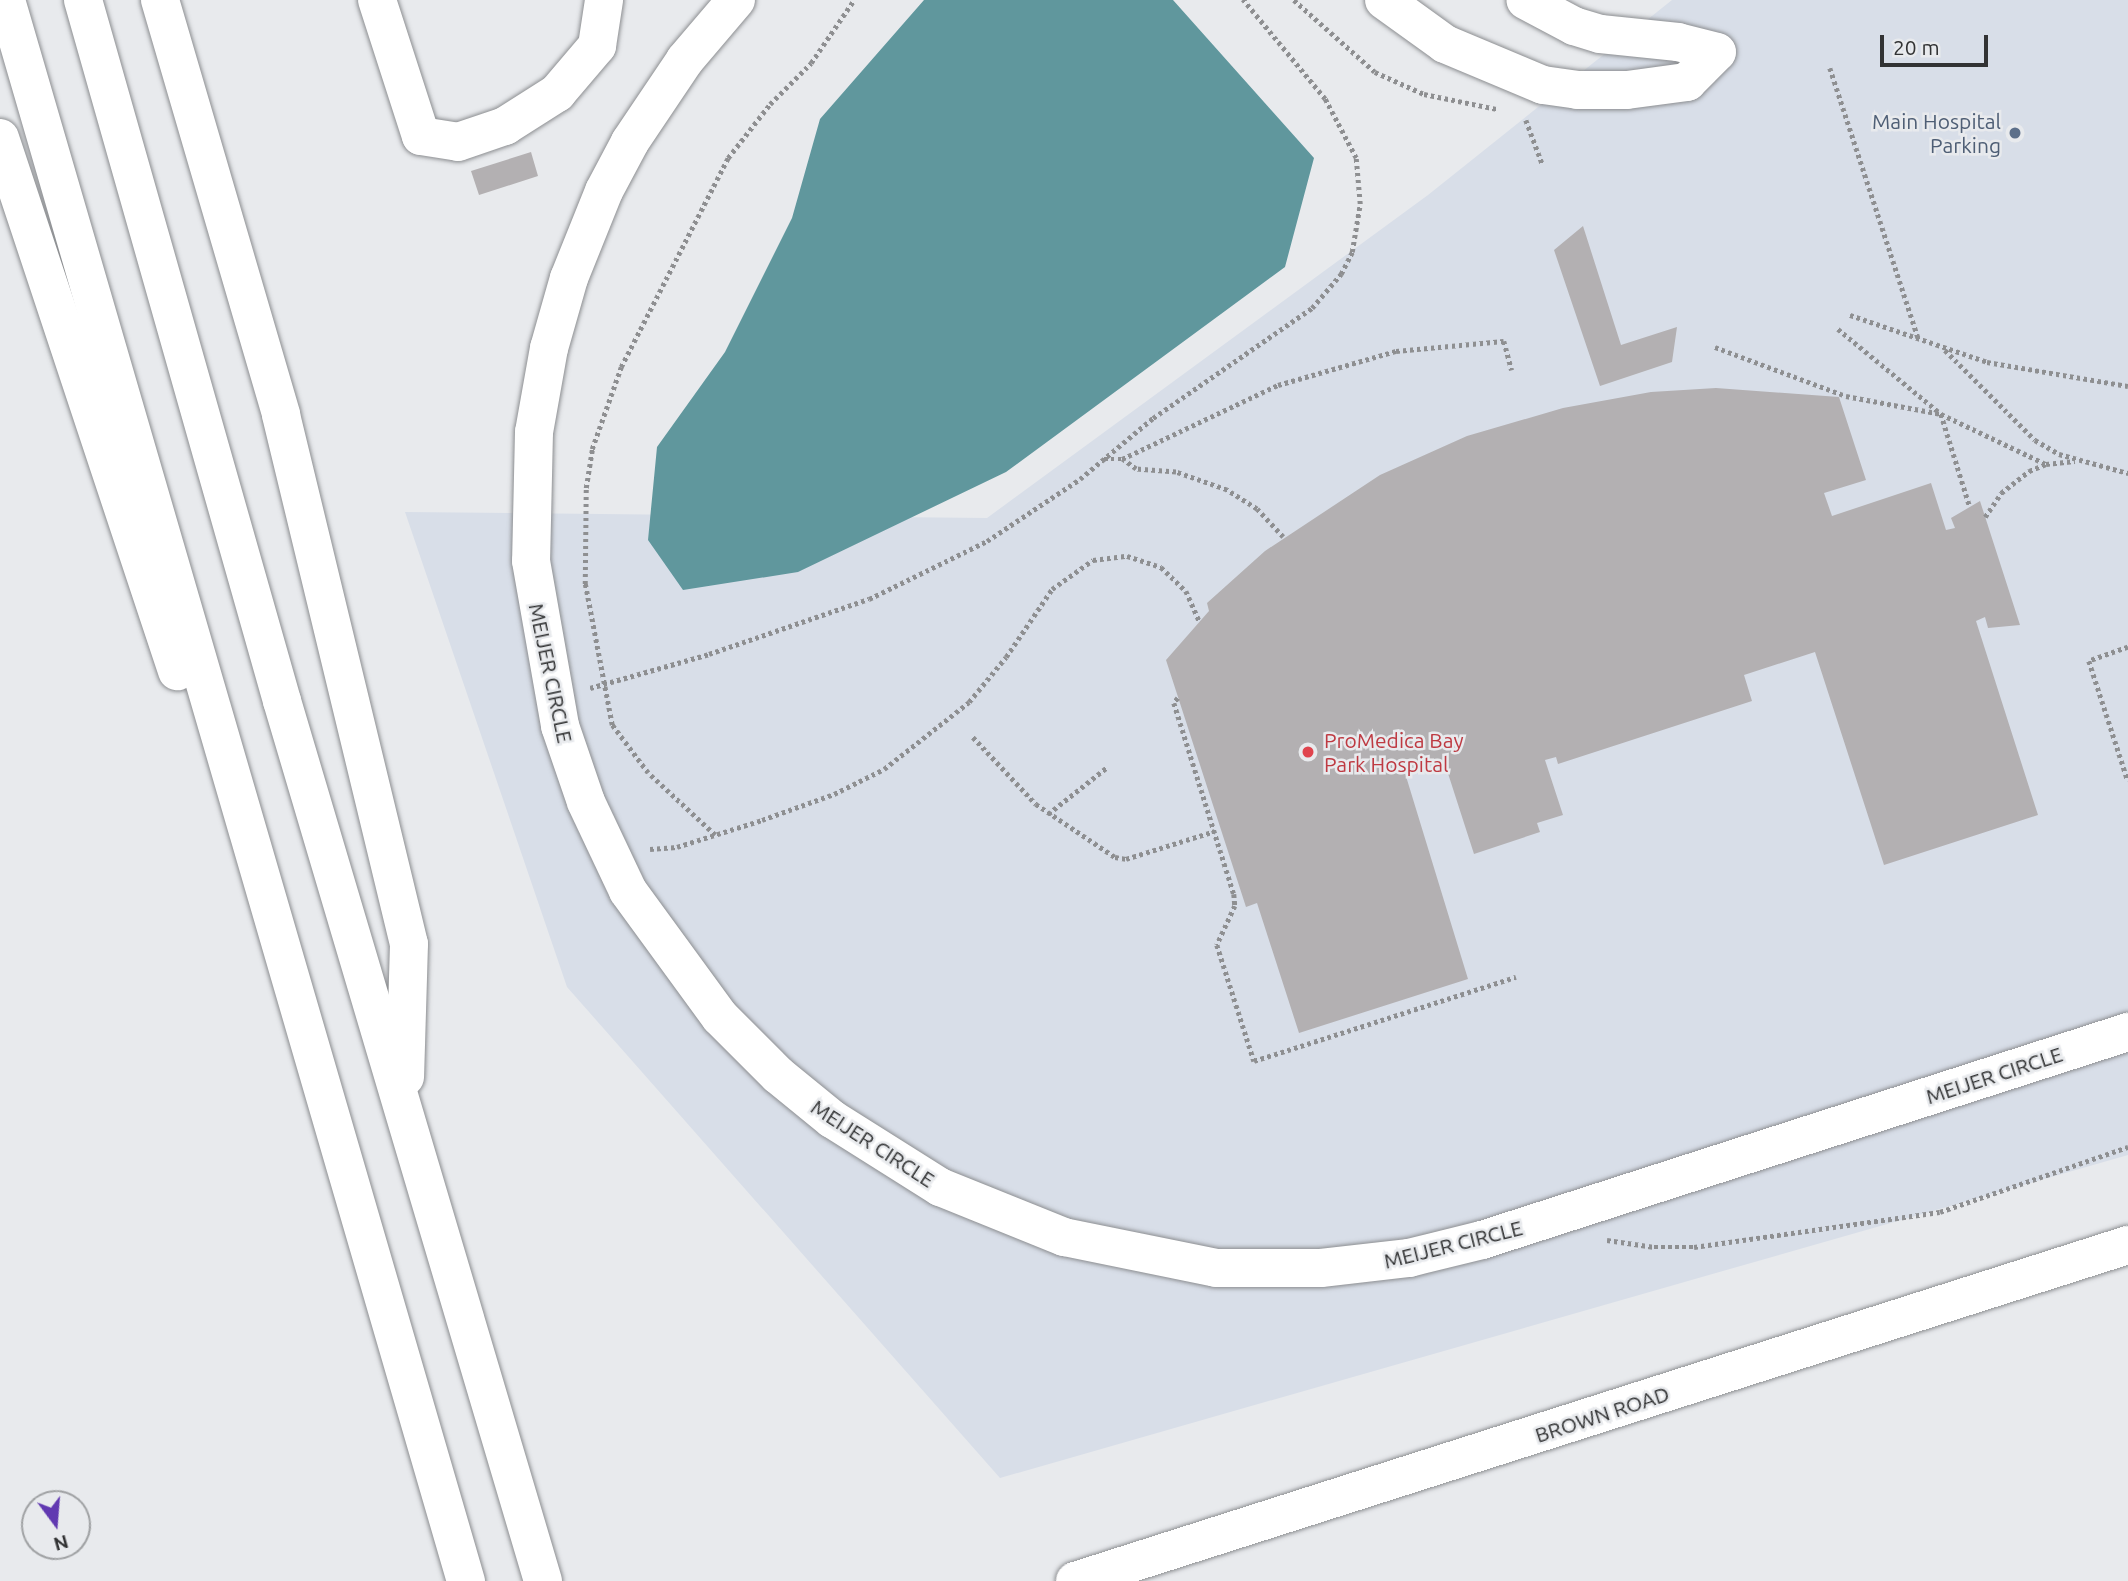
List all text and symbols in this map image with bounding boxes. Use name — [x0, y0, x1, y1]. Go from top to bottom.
scale bar — [1883, 21, 1992, 65]
text: 20 m — [1893, 35, 1940, 59]
place label: Main Hospital Parking — [1872, 108, 2001, 158]
marker: Main Hospital Parking — [2007, 125, 2023, 141]
street label: MEIJER CIRCLE — [524, 601, 578, 745]
place label: ProMedica Bay Park Hospital — [1324, 727, 1464, 777]
marker: ProMedica Bay Park Hospital — [1298, 742, 1318, 762]
street label: MEIJER CIRCLE — [1923, 1041, 2065, 1109]
street label: MEIJER CIRCLE — [807, 1094, 939, 1192]
street label: MEIJER CIRCLE — [1381, 1215, 1525, 1273]
street label: BROWN ROAD — [1532, 1380, 1672, 1448]
north arrow — [21, 1490, 91, 1560]
text: N — [51, 1531, 71, 1556]

